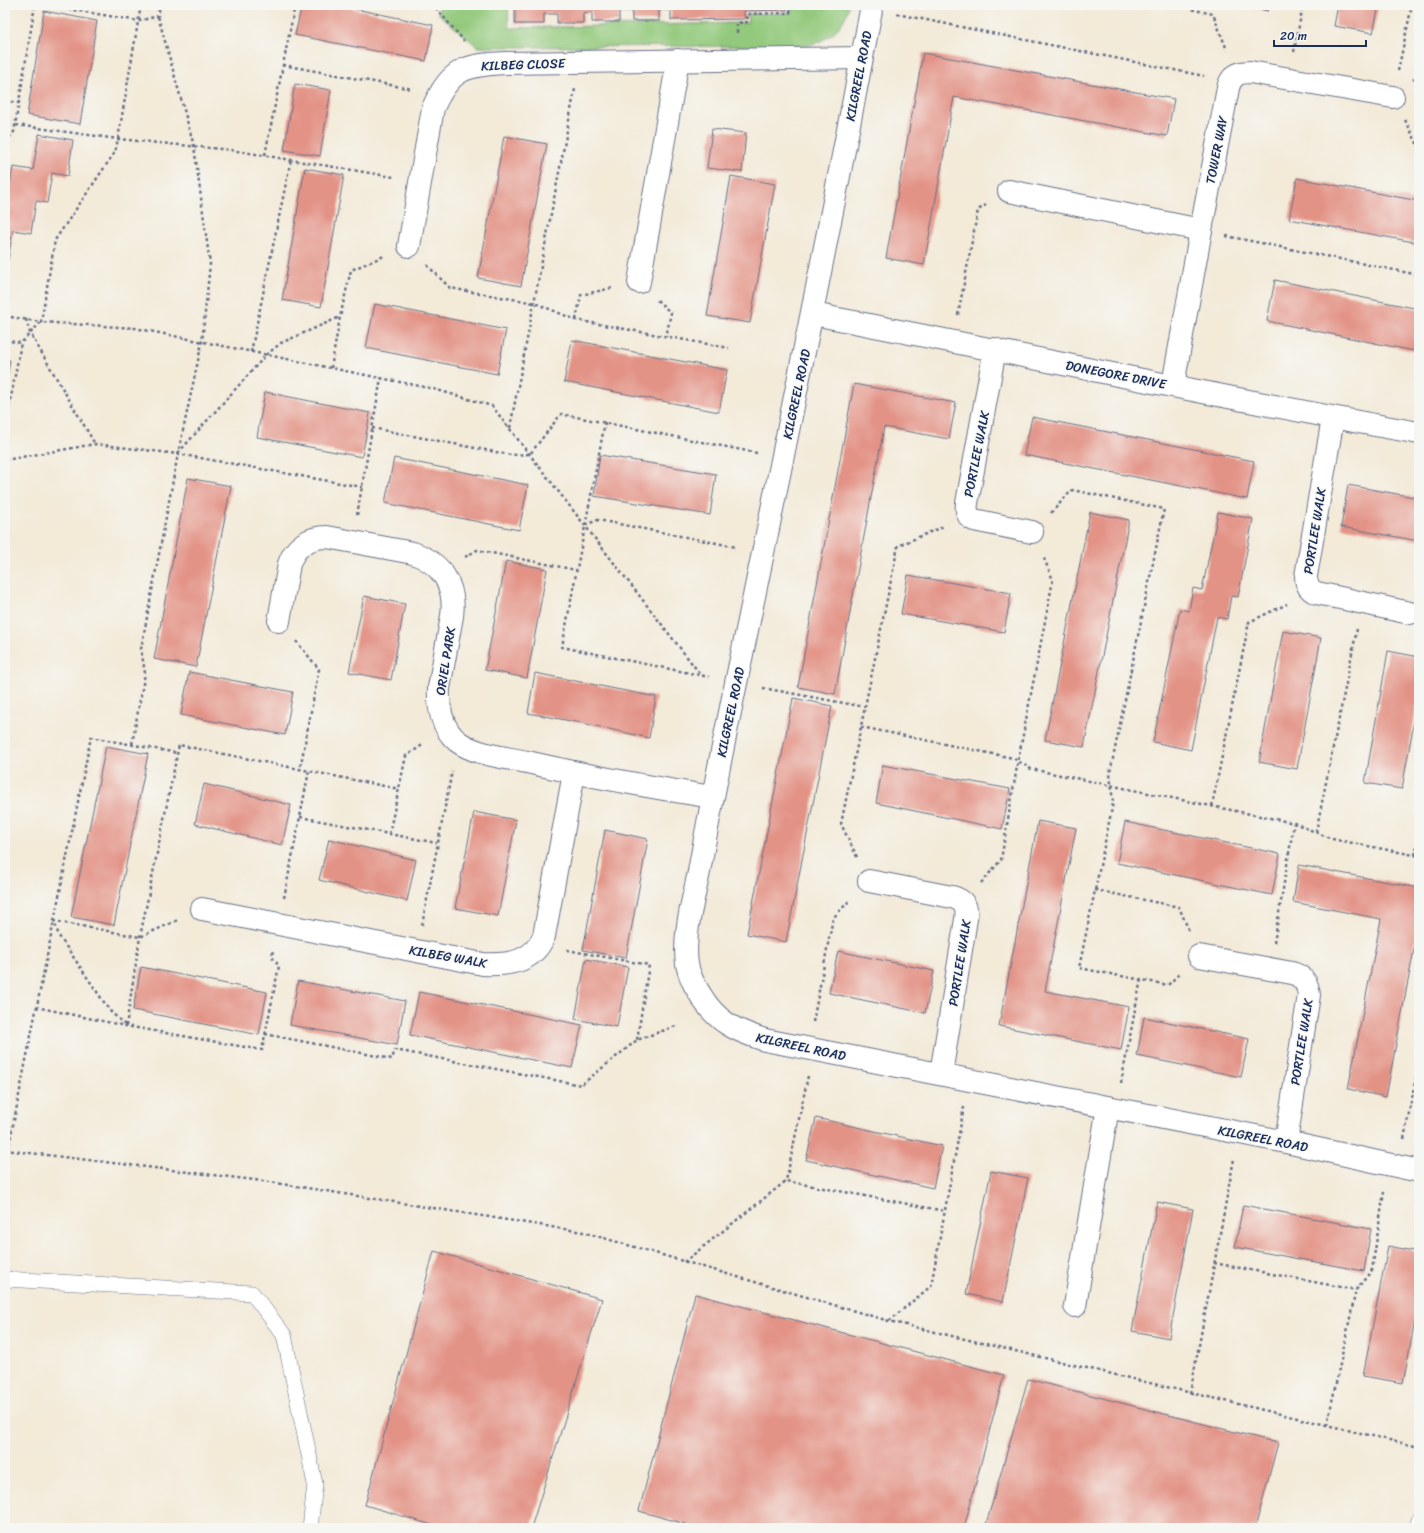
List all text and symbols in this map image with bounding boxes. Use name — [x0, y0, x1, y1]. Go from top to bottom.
scale bar — [1274, 22, 1366, 48]
text: 20 m — [1280, 25, 1307, 47]
street label: KILGREEL ROAD — [838, 29, 879, 123]
street label: KILBEG CLOSE — [481, 52, 566, 77]
street label: TOWER WAY — [1199, 113, 1234, 186]
street label: KILGREEL ROAD — [776, 347, 817, 441]
street label: DONEGORE DRIVE — [1064, 353, 1169, 396]
street label: PORTLEE WALK — [957, 408, 996, 499]
street label: PORTLEE WALK — [1296, 485, 1333, 576]
street label: ORIEL PARK — [429, 624, 462, 697]
street label: KILGREEL ROAD — [710, 665, 751, 759]
street label: PORTLEE WALK — [941, 917, 978, 1008]
street label: KILBEG WALK — [407, 938, 490, 975]
street label: PORTLEE WALK — [1283, 996, 1320, 1087]
street label: KILGREEL ROAD — [754, 1026, 848, 1067]
street label: KILGREEL ROAD — [1216, 1118, 1310, 1159]

